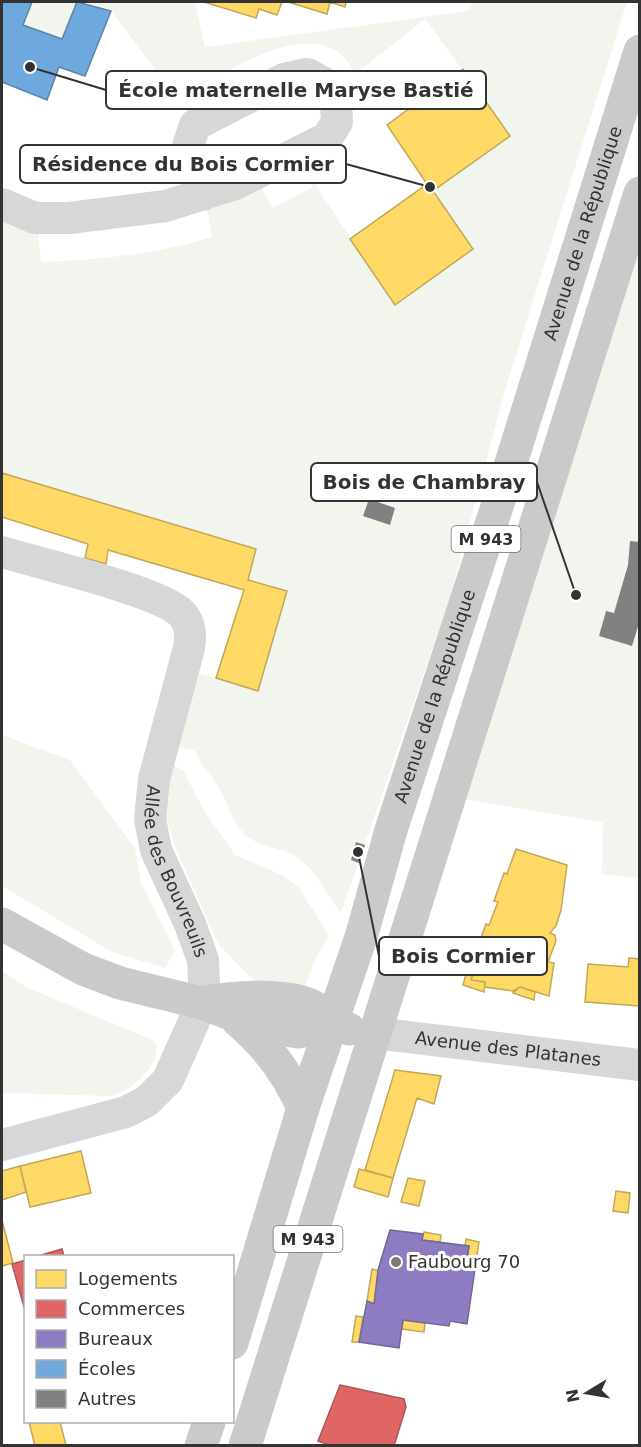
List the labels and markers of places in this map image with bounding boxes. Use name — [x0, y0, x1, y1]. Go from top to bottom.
callout: École maternelle Maryse Bastié — [106, 71, 486, 109]
callout: Résidence du Bois Cormier — [20, 145, 346, 183]
callout: Bois de Chambray — [311, 463, 537, 501]
callout: Bois Cormier — [379, 937, 547, 975]
place label: Faubourg 70 — [408, 1251, 520, 1272]
marker: Faubourg 70 — [389, 1255, 403, 1269]

